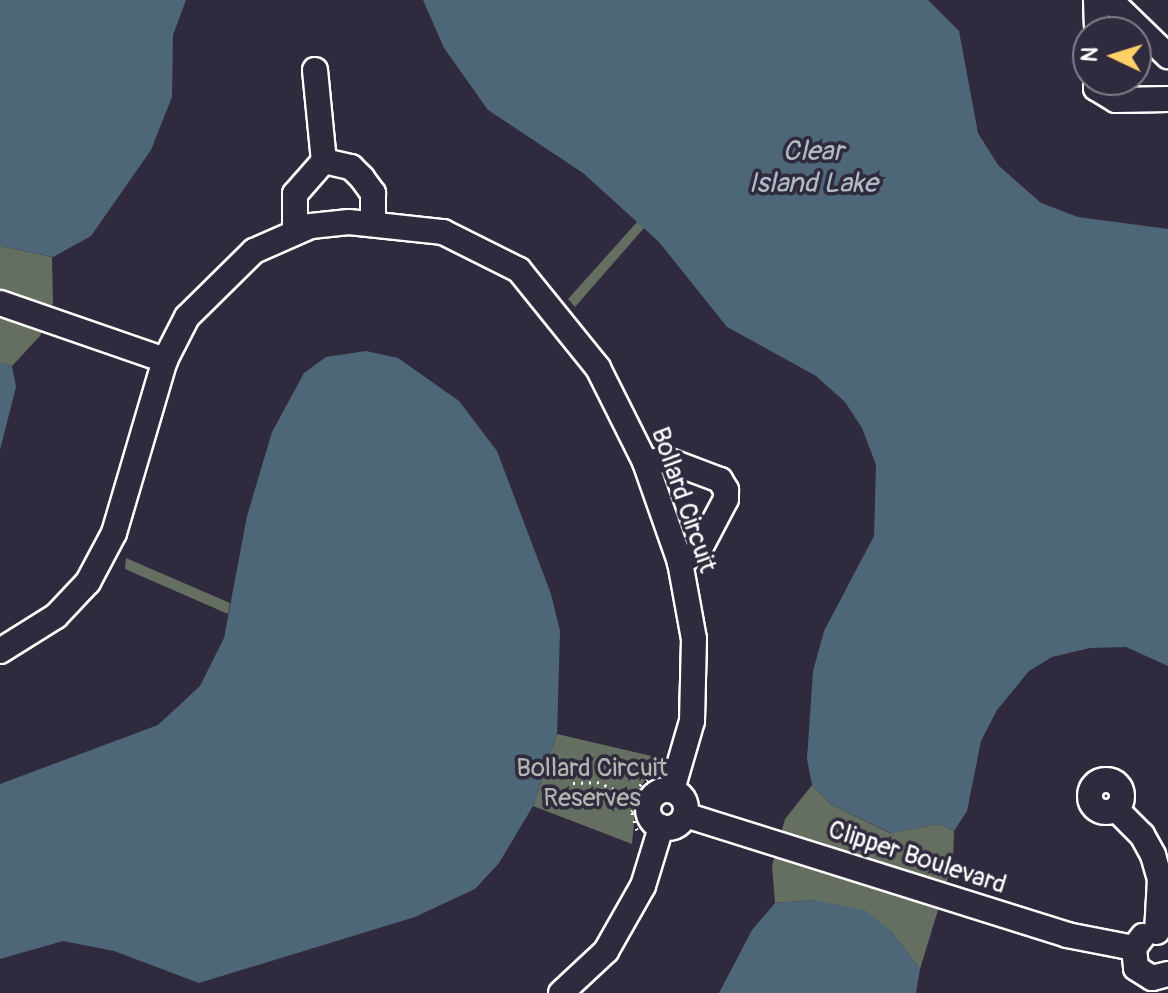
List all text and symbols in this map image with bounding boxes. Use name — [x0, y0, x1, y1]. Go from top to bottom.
north arrow — [1072, 16, 1152, 96]
text: N — [1076, 46, 1105, 63]
water label: Clear Island Lake — [748, 135, 878, 201]
street label: Bollard Circuit — [644, 423, 722, 577]
park label: Bollard Circuit Reserves — [516, 753, 668, 814]
street label: Clipper Boulevard — [824, 815, 1010, 901]

